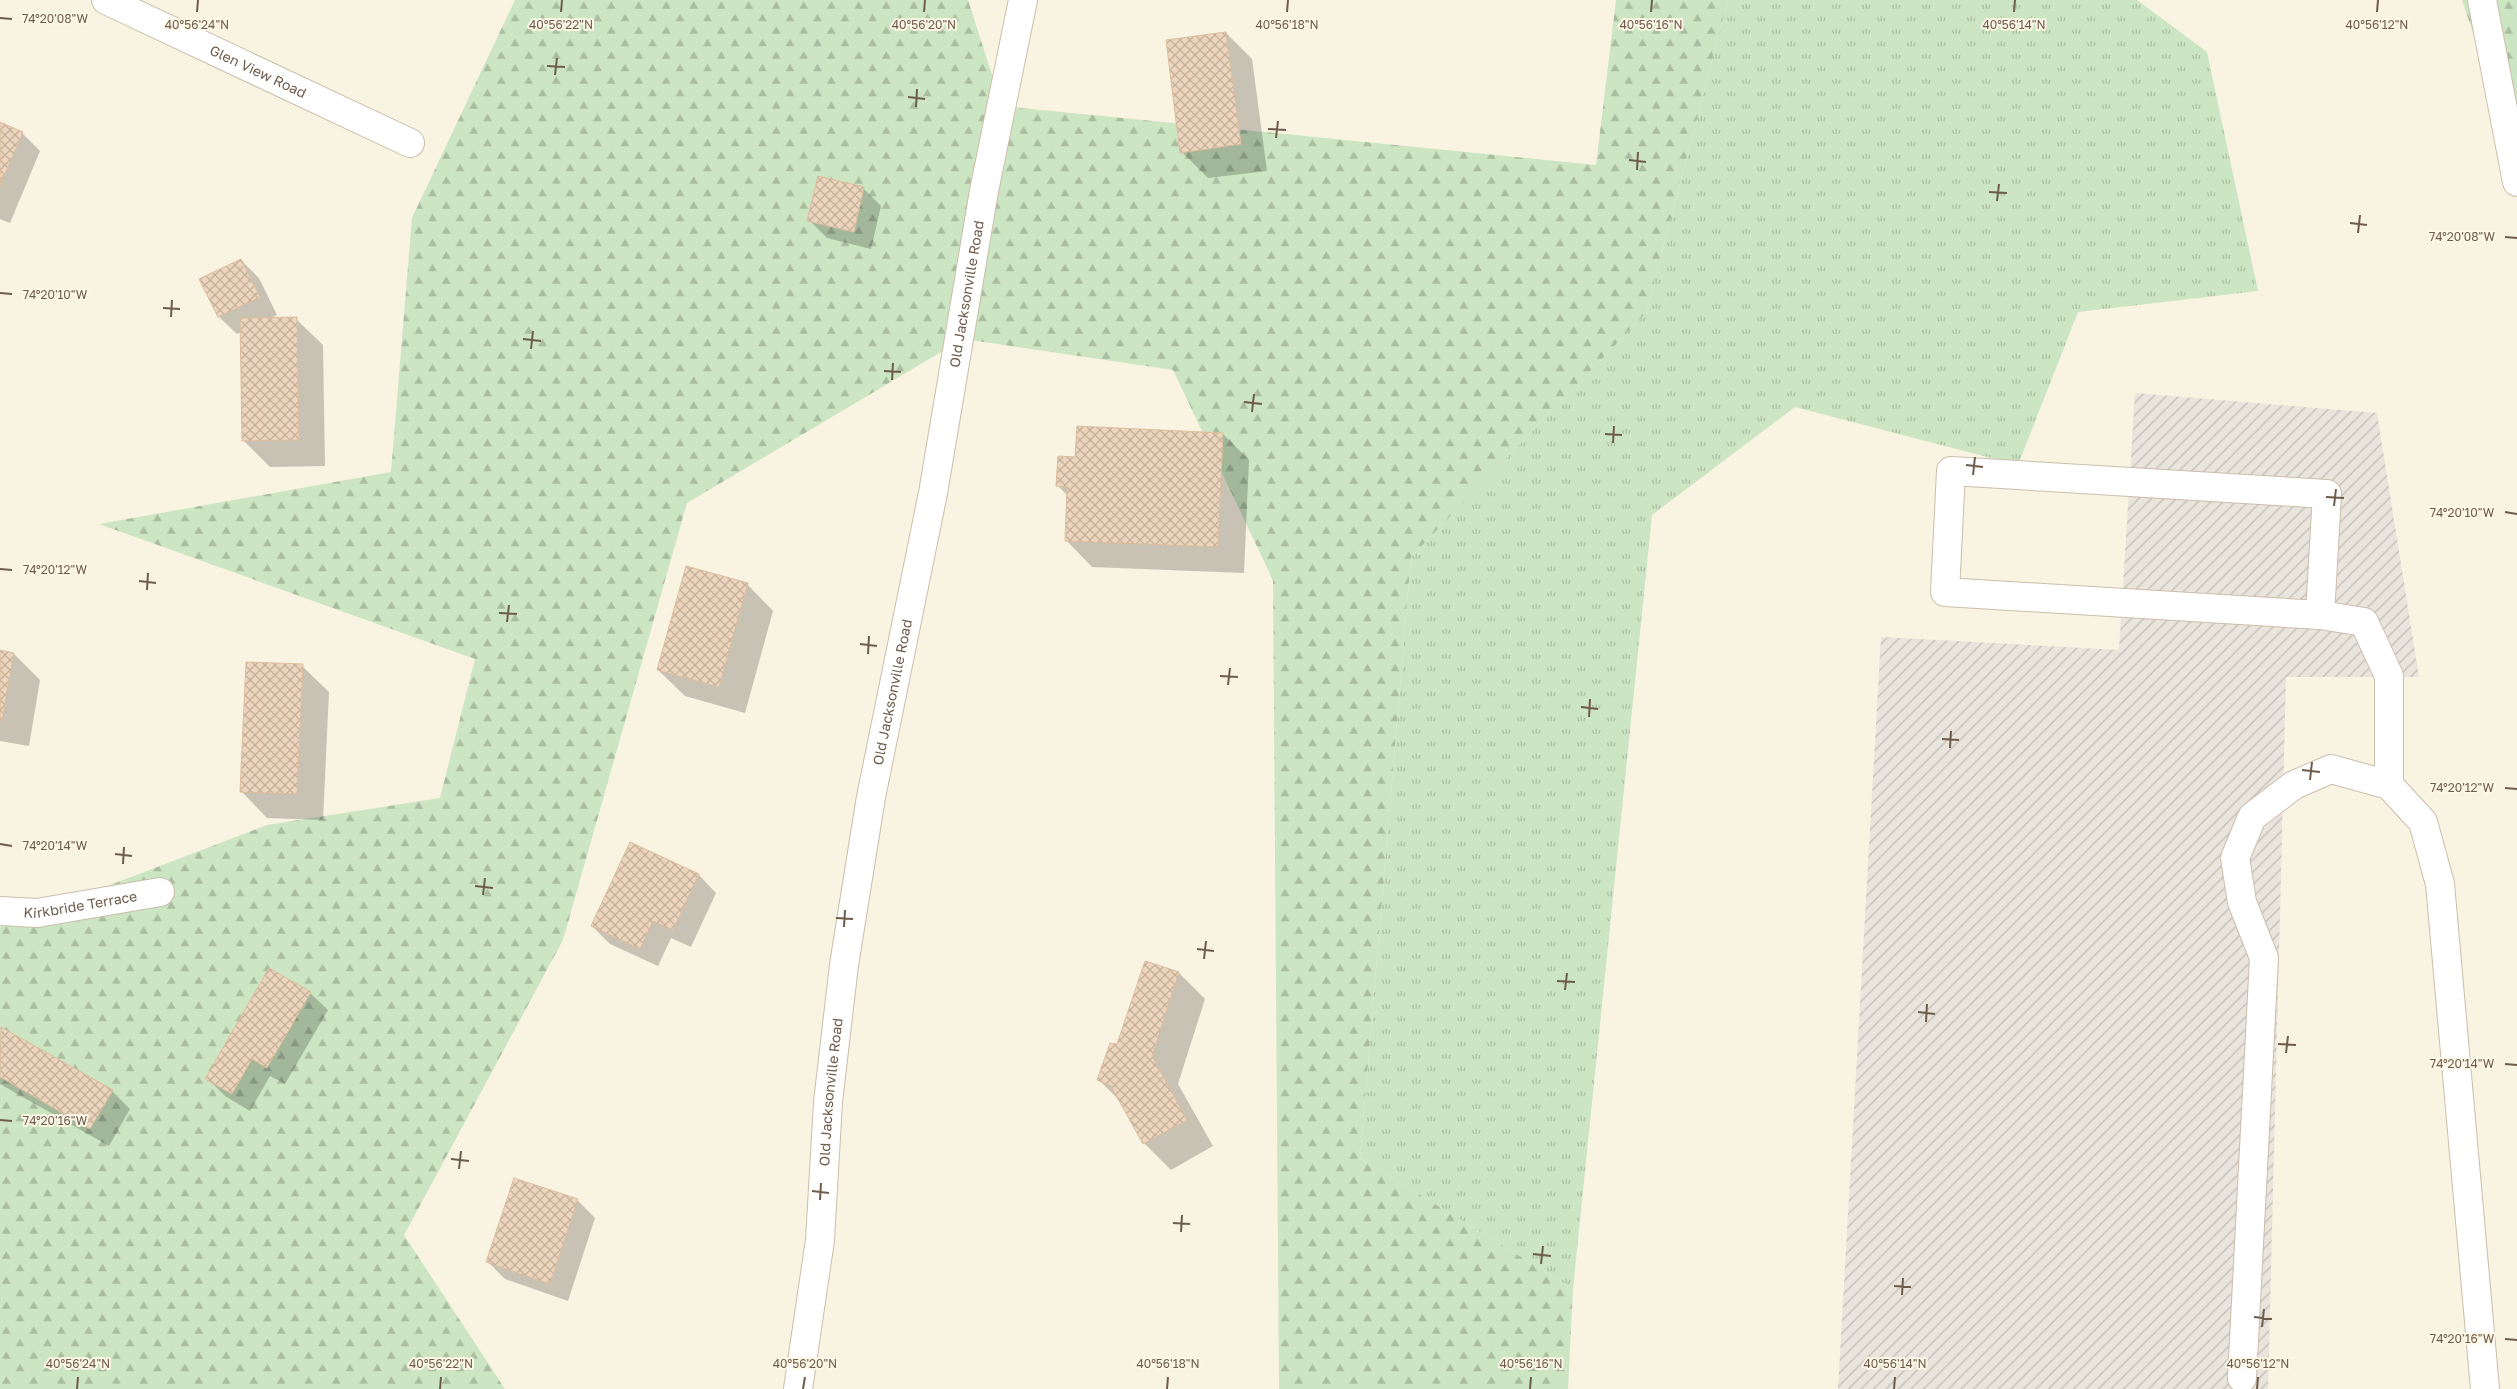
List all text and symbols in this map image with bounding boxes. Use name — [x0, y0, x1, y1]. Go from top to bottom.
text: 74°20'08"W — [22, 11, 88, 26]
text: 40°56'24"N — [165, 17, 229, 32]
text: 40°56'22"N — [529, 17, 593, 32]
text: 40°56'20"N — [892, 17, 956, 32]
text: 40°56'18"N — [1255, 17, 1319, 32]
text: 40°56'16"N — [1619, 17, 1683, 32]
text: 40°56'14"N — [1982, 17, 2046, 32]
text: 40°56'12"N — [2346, 17, 2408, 32]
street label: Glen View Road — [207, 41, 309, 101]
street label: Old Jacksonville Road — [945, 219, 987, 369]
text: 74°20'08"W — [2429, 229, 2495, 244]
text: 74°20'10"W — [23, 287, 88, 302]
text: 74°20'10"W — [2430, 505, 2495, 520]
text: 74°20'12"W — [23, 562, 87, 577]
street label: Old Jacksonville Road — [869, 617, 915, 767]
text: 74°20'12"W — [2430, 780, 2494, 795]
text: 74°20'14"W — [23, 838, 88, 853]
street label: Kirkbride Terrace — [23, 887, 138, 921]
street label: Old Jacksonville Road — [815, 1017, 846, 1167]
text: 74°20'14"W — [2430, 1056, 2495, 1071]
text: 74°20'16"W — [23, 1113, 88, 1128]
text: 74°20'16"W — [2430, 1331, 2495, 1346]
text: 40°56'24"N — [46, 1356, 110, 1371]
text: 40°56'22"N — [409, 1356, 473, 1371]
text: 40°56'20"N — [773, 1356, 837, 1371]
text: 40°56'18"N — [1136, 1356, 1200, 1371]
text: 40°56'16"N — [1499, 1356, 1563, 1371]
text: 40°56'14"N — [1863, 1356, 1927, 1371]
text: 40°56'12"N — [2227, 1356, 2289, 1371]

